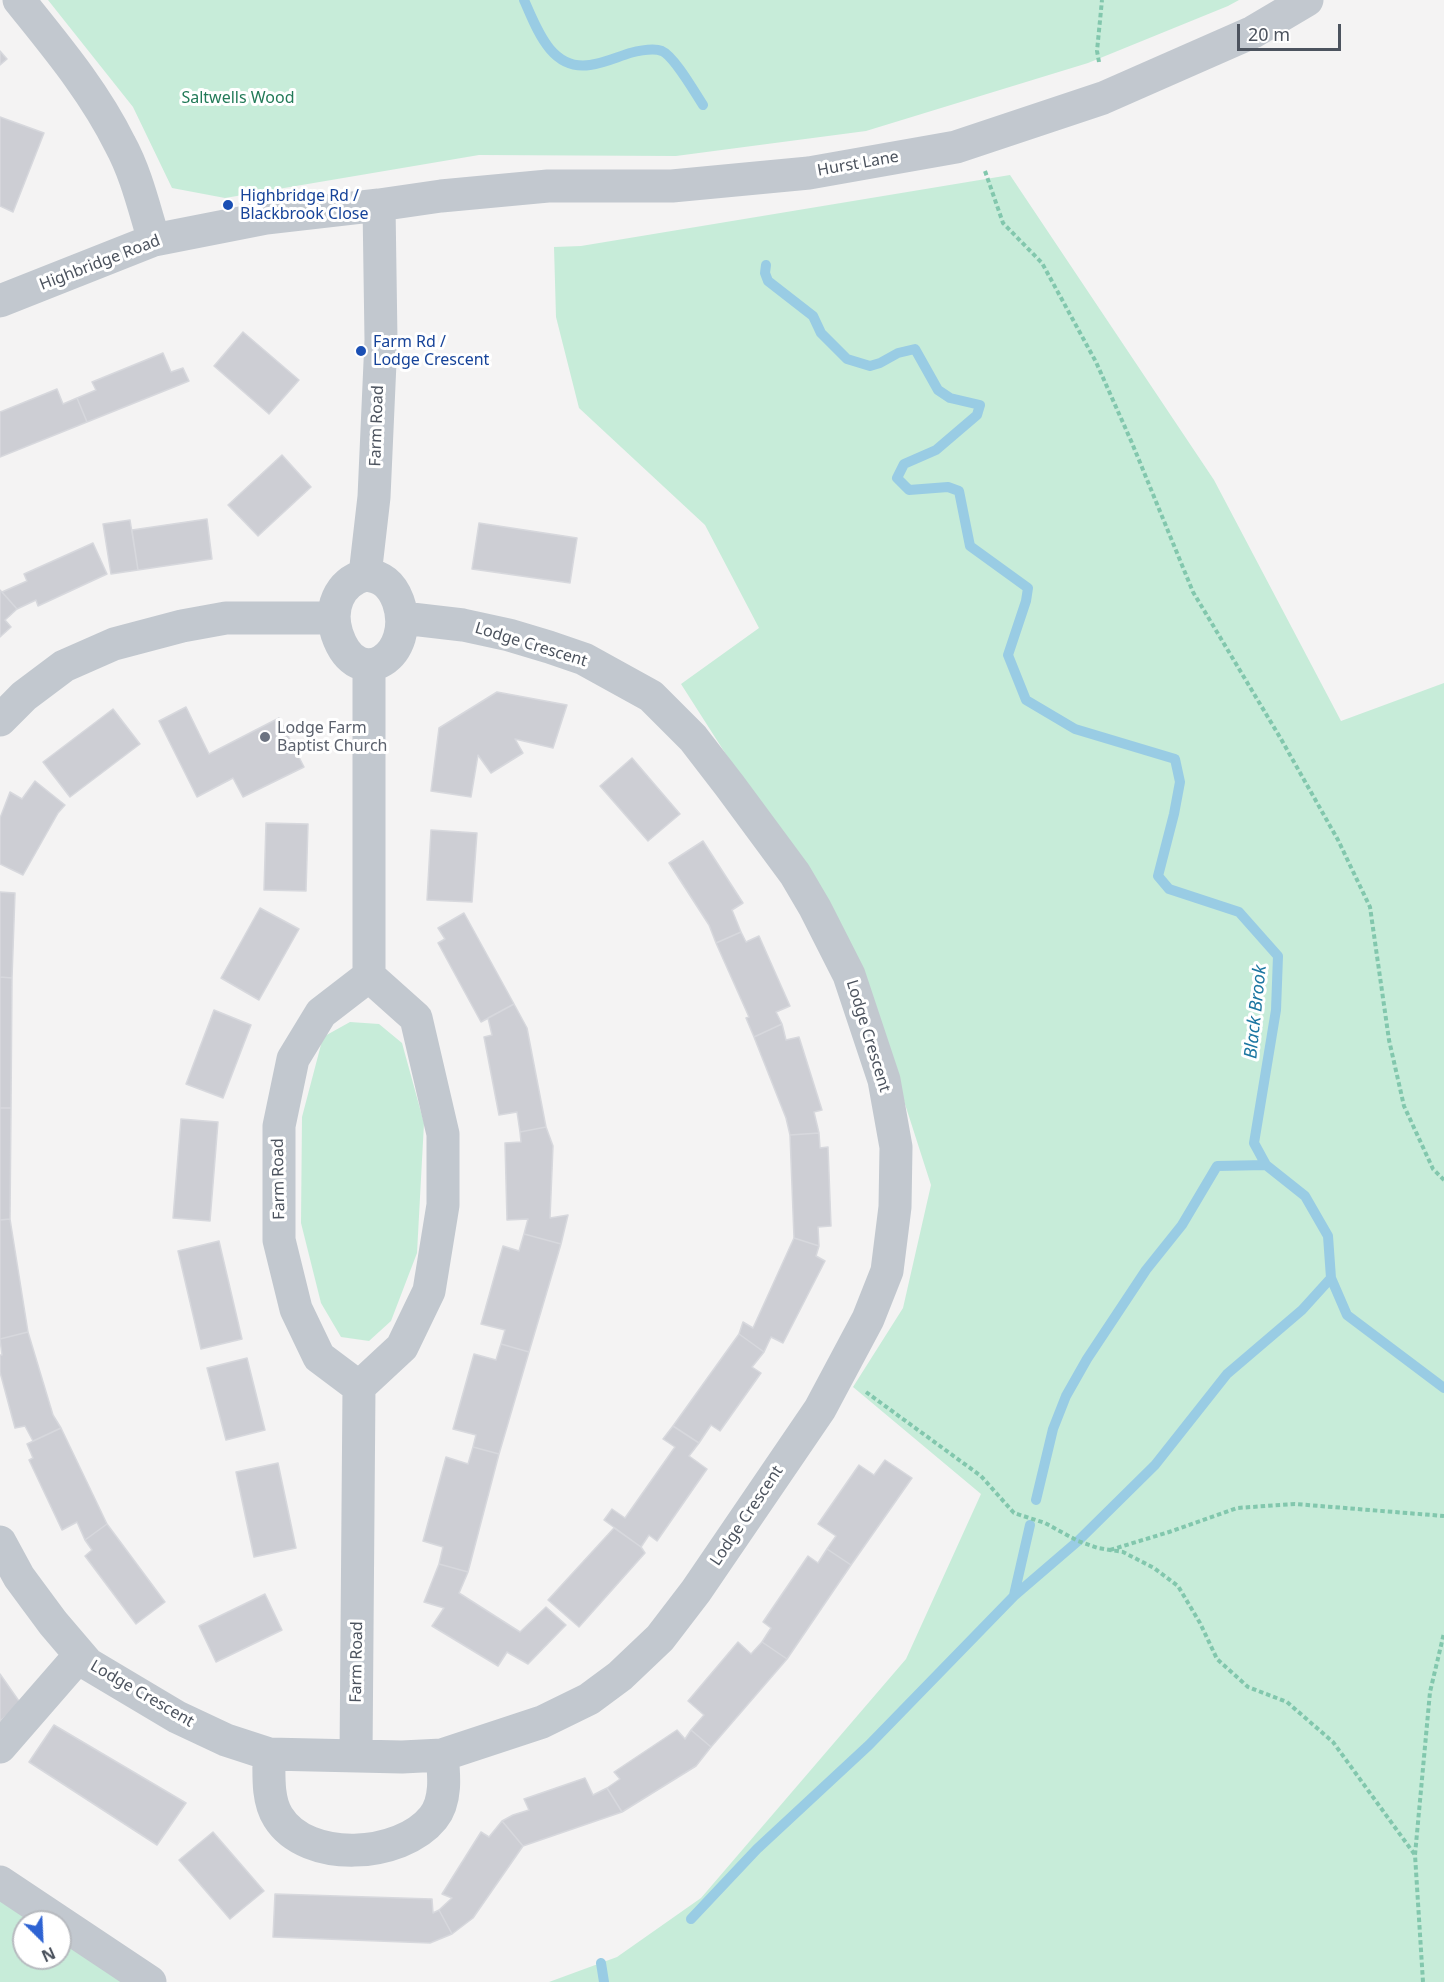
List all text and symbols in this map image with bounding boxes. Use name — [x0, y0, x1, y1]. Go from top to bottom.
scale bar — [1240, 12, 1344, 50]
text: 20 m — [1248, 22, 1290, 46]
park label: Saltwells Wood — [181, 88, 295, 108]
street label: Hurst Lane — [816, 147, 900, 181]
place label: Highbridge Rd / Blackbrook Close — [240, 186, 369, 224]
marker: Highbridge Rd / Blackbrook Close — [221, 198, 235, 212]
street label: Highbridge Road — [37, 231, 163, 295]
place label: Farm Rd / Lodge Crescent — [373, 332, 489, 370]
marker: Farm Rd / Lodge Crescent — [354, 344, 368, 358]
street label: Farm Road — [366, 385, 388, 467]
street label: Lodge Crescent — [473, 619, 589, 671]
place label: Lodge Farm Baptist Church — [277, 718, 387, 756]
marker: Lodge Farm Baptist Church — [258, 730, 272, 744]
water label: Black Brook — [1240, 964, 1272, 1060]
street label: Lodge Crescent — [842, 978, 894, 1094]
street label: Farm Road — [269, 1138, 289, 1220]
street label: Lodge Crescent — [707, 1462, 787, 1570]
street label: Farm Road — [347, 1621, 367, 1703]
street label: Lodge Crescent — [87, 1657, 197, 1731]
north arrow — [12, 1910, 72, 1970]
text: N — [38, 1942, 59, 1967]

